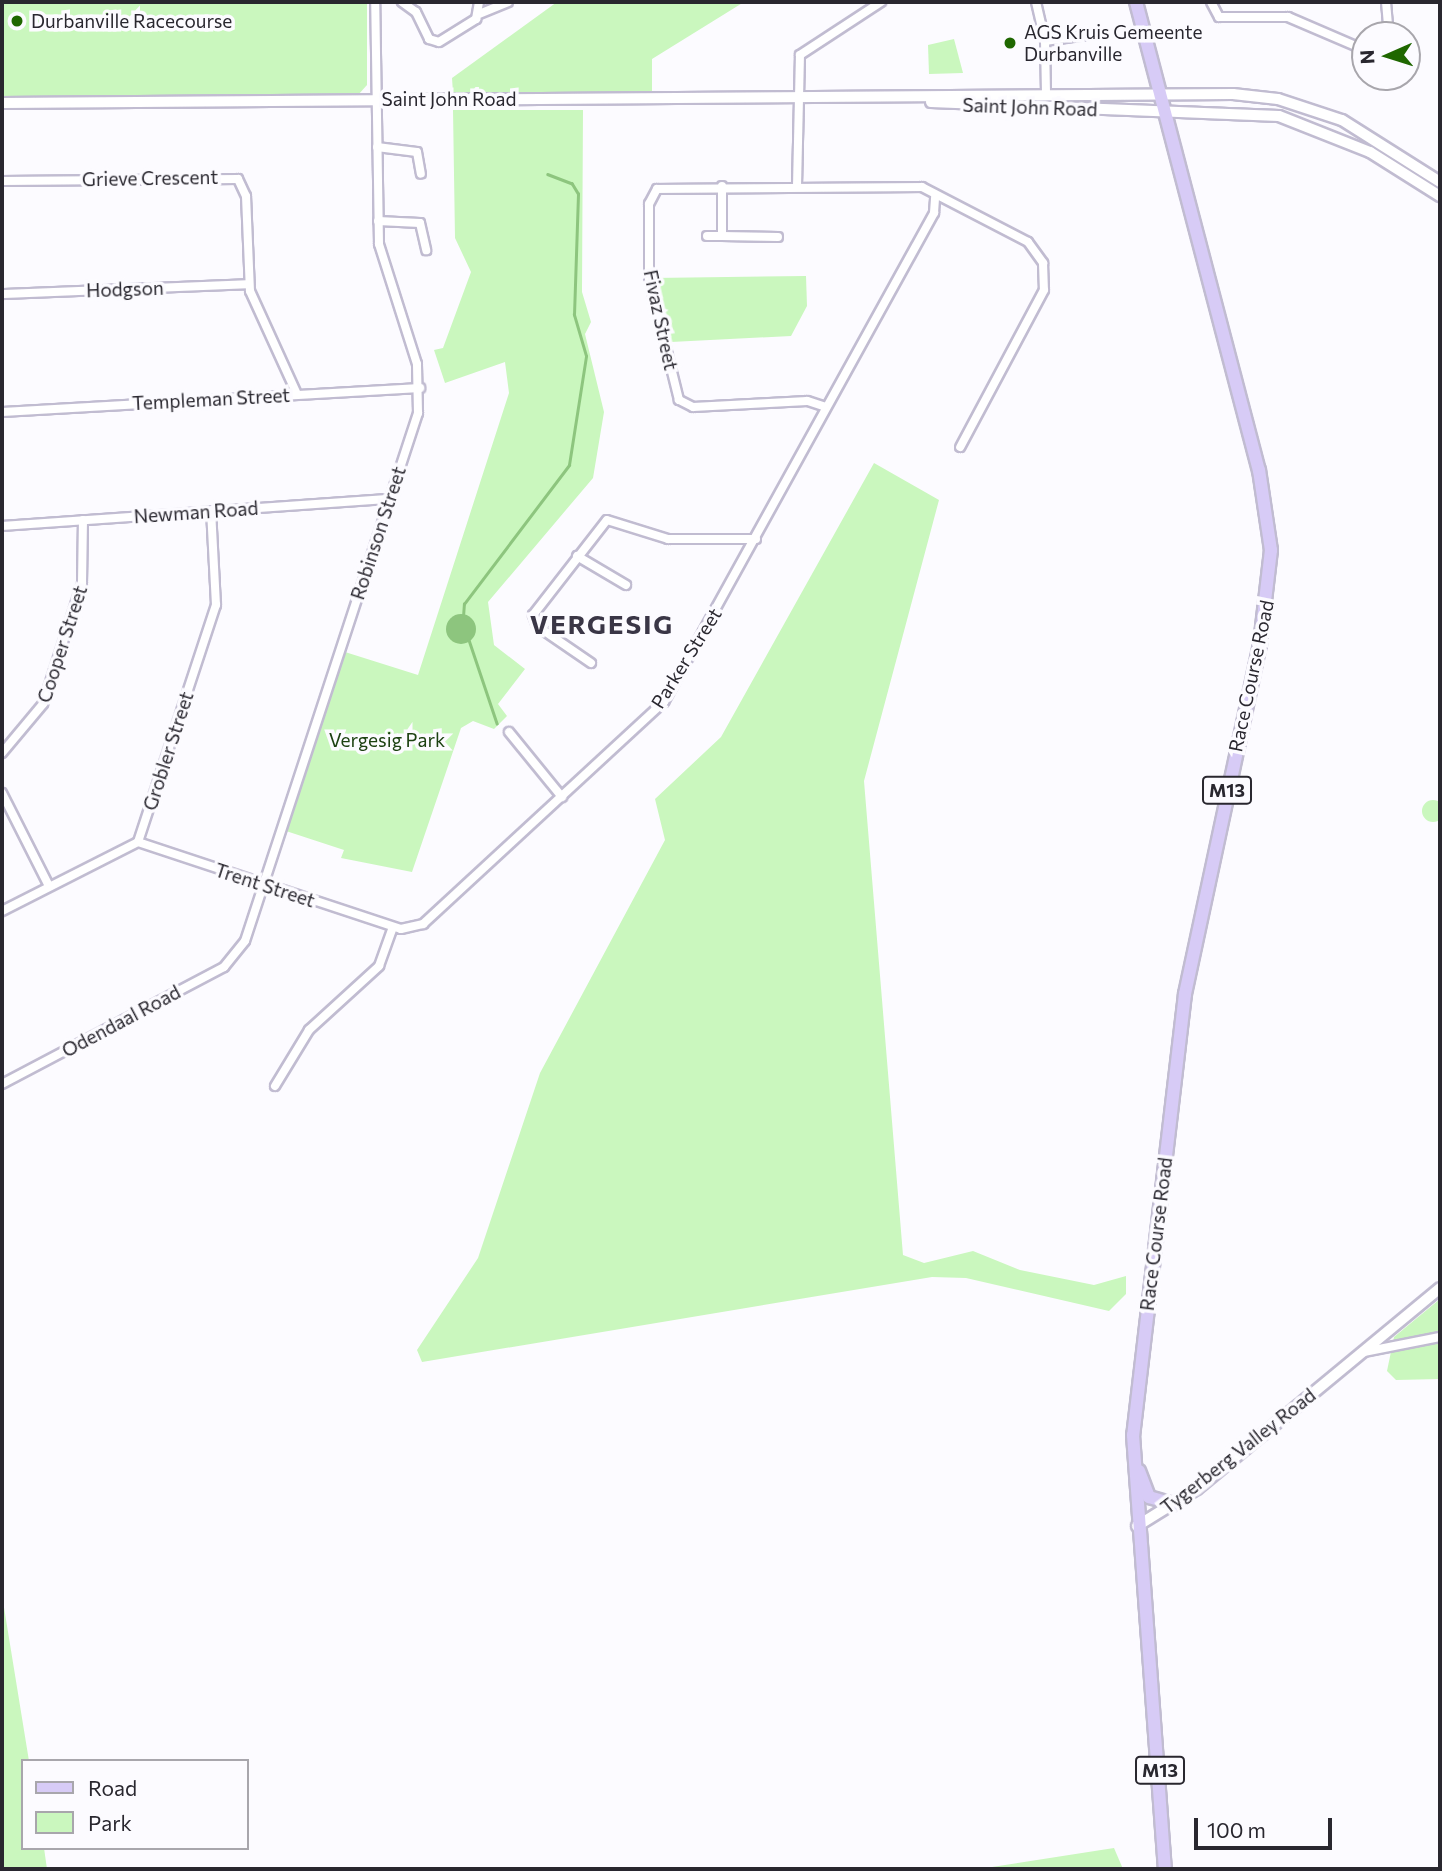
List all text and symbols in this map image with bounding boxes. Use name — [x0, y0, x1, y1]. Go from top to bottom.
place label: Durbanville Racecourse — [31, 10, 232, 32]
marker: Durbanville Racecourse — [9, 13, 25, 29]
place label: AGS Kruis Gemeente Durbanville — [1024, 21, 1202, 65]
north arrow — [1351, 21, 1421, 91]
marker: AGS Kruis Gemeente Durbanville — [1002, 35, 1018, 51]
text: N — [1355, 49, 1378, 65]
street label: Saint John Road — [382, 88, 516, 110]
street label: Saint John Road — [962, 93, 1098, 121]
street label: Grieve Crescent — [82, 165, 218, 191]
street label: Fivaz Street — [639, 268, 683, 372]
street label: Hodgson — [86, 276, 164, 302]
street label: Templeman Street — [131, 383, 291, 415]
street label: Robinson Street — [346, 464, 410, 602]
street label: Newman Road — [133, 496, 259, 528]
street label: Cooper Street — [32, 583, 92, 705]
street label: Race Course Road — [1224, 598, 1278, 754]
street label: Parker Street — [646, 604, 726, 712]
district label: VERGESIG — [531, 608, 673, 640]
street label: Grobler Street — [138, 689, 198, 813]
park label: Vergesig Park — [329, 729, 445, 751]
road number: M13 — [1201, 776, 1253, 804]
street label: Trent Street — [212, 858, 318, 912]
street label: Odendaal Road — [58, 980, 184, 1062]
street label: Race Course Road — [1135, 1156, 1177, 1312]
street label: Tygerberg Valley Road — [1156, 1383, 1320, 1519]
road number: M13 — [1134, 1756, 1186, 1784]
legend — [21, 1759, 248, 1850]
text: Road — [88, 1775, 137, 1800]
scale bar — [1197, 1804, 1335, 1848]
text: Park — [88, 1810, 132, 1835]
text: 100 m — [1207, 1817, 1266, 1842]

